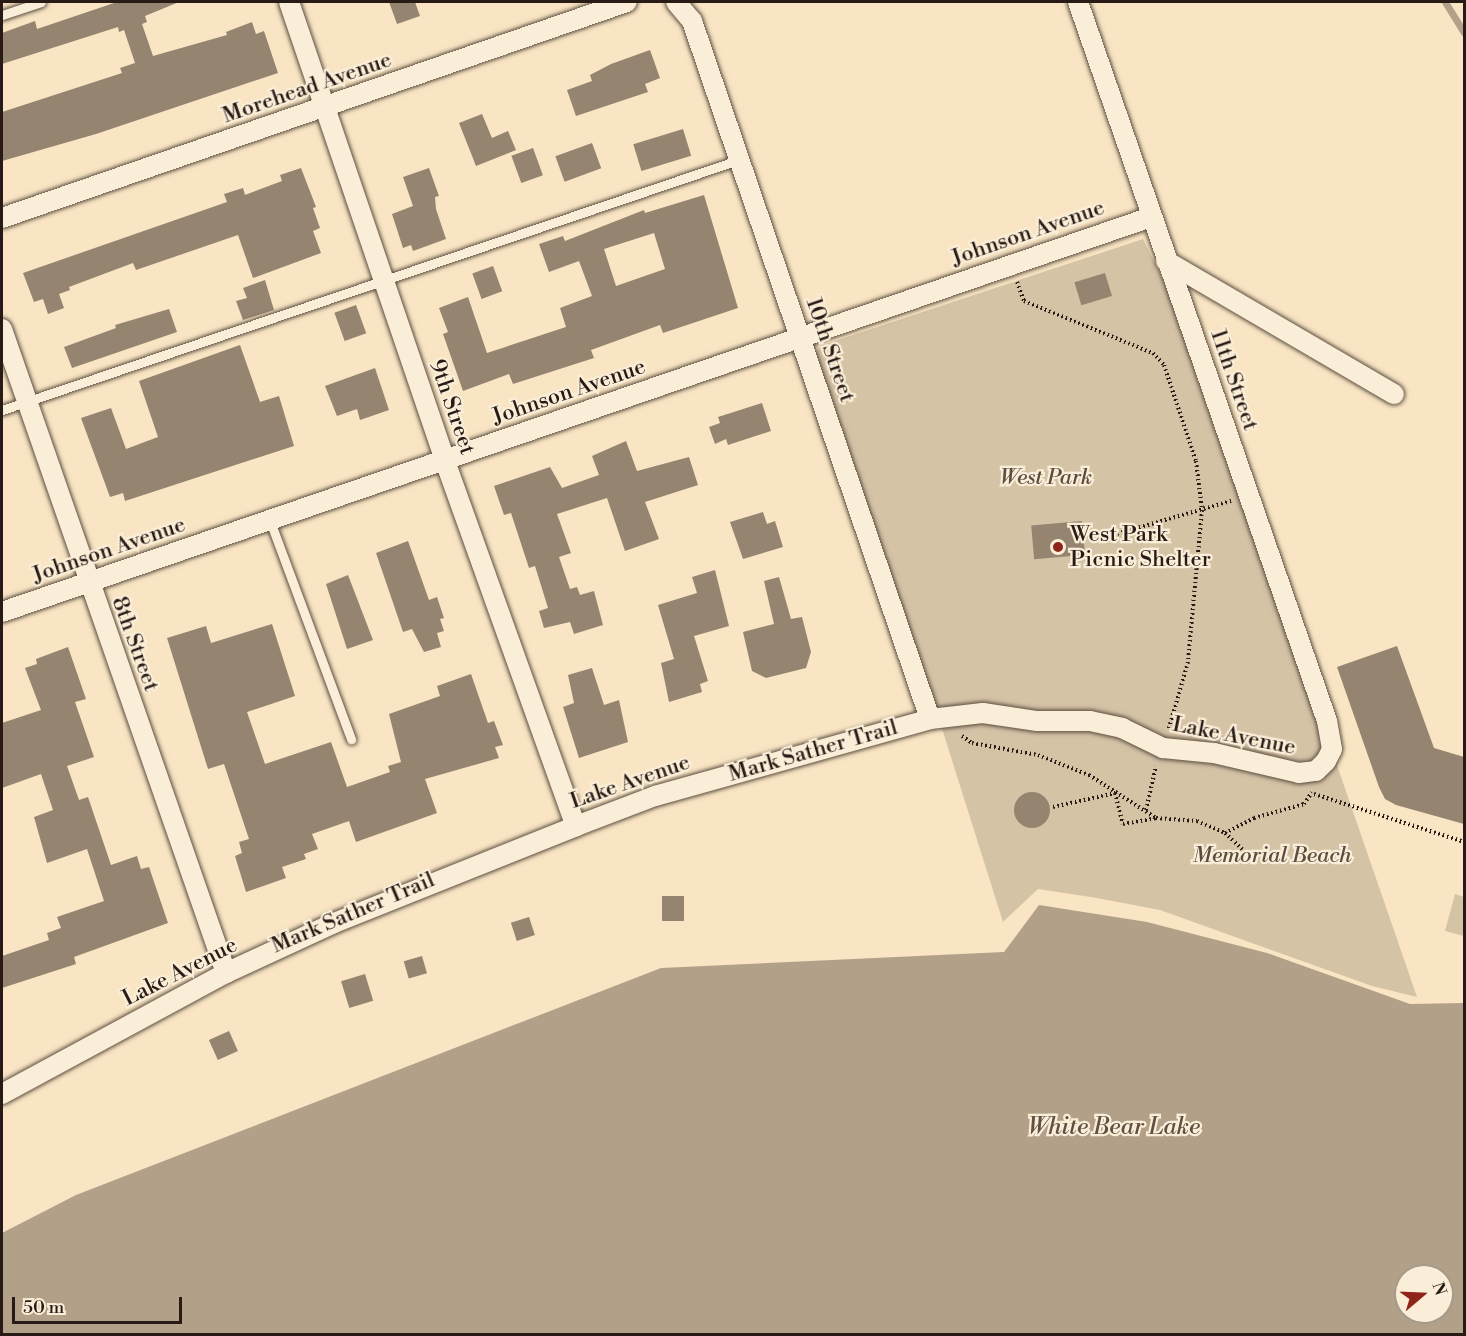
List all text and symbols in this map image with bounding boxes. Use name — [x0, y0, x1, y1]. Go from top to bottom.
street label: Morehead Avenue — [219, 47, 395, 129]
street label: Johnson Avenue — [948, 194, 1108, 272]
street label: 10th Street — [800, 294, 860, 406]
street label: 11th Street — [1204, 326, 1264, 434]
street label: Johnson Avenue — [489, 353, 649, 431]
street label: 9th Street — [423, 356, 481, 458]
park label: West Park — [1000, 465, 1092, 491]
street label: Johnson Avenue — [29, 511, 189, 589]
place label: West Park Picnic Shelter — [1070, 521, 1211, 572]
marker: West Park Picnic Shelter — [1051, 540, 1065, 554]
street label: 8th Street — [106, 593, 164, 695]
street label: Lake Avenue — [1170, 711, 1298, 761]
street label: Mark Sather Trail — [725, 714, 901, 788]
street label: Lake Avenue — [567, 749, 693, 815]
park label: Memorial Beach — [1193, 843, 1351, 869]
street label: Mark Sather Trail — [267, 867, 439, 959]
street label: Lake Avenue — [118, 932, 242, 1012]
water label: White Bear Lake — [1028, 1114, 1200, 1142]
north arrow — [1394, 1264, 1454, 1324]
text: N — [1428, 1280, 1451, 1298]
scale bar — [15, 1285, 184, 1323]
text: 50 m — [23, 1296, 64, 1319]

